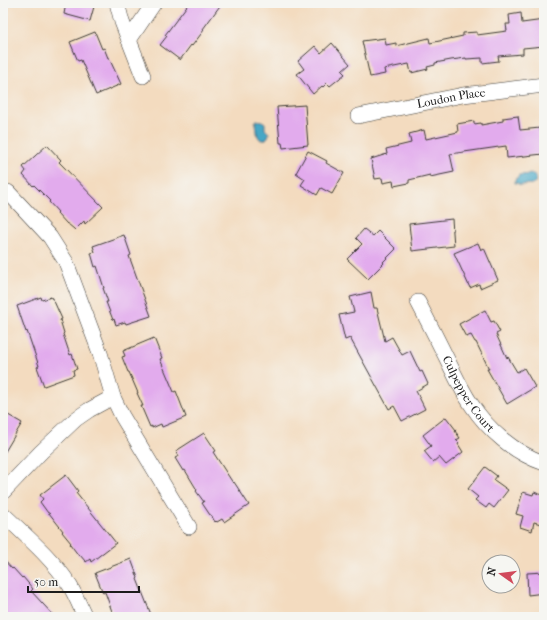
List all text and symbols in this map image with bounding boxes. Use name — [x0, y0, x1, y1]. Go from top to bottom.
street label: Loudon Place — [416, 85, 486, 111]
street label: Culpepper Court — [439, 353, 498, 436]
north arrow — [481, 554, 521, 594]
text: N — [484, 565, 499, 577]
scale bar — [28, 568, 139, 594]
text: 50 m — [34, 575, 58, 589]

